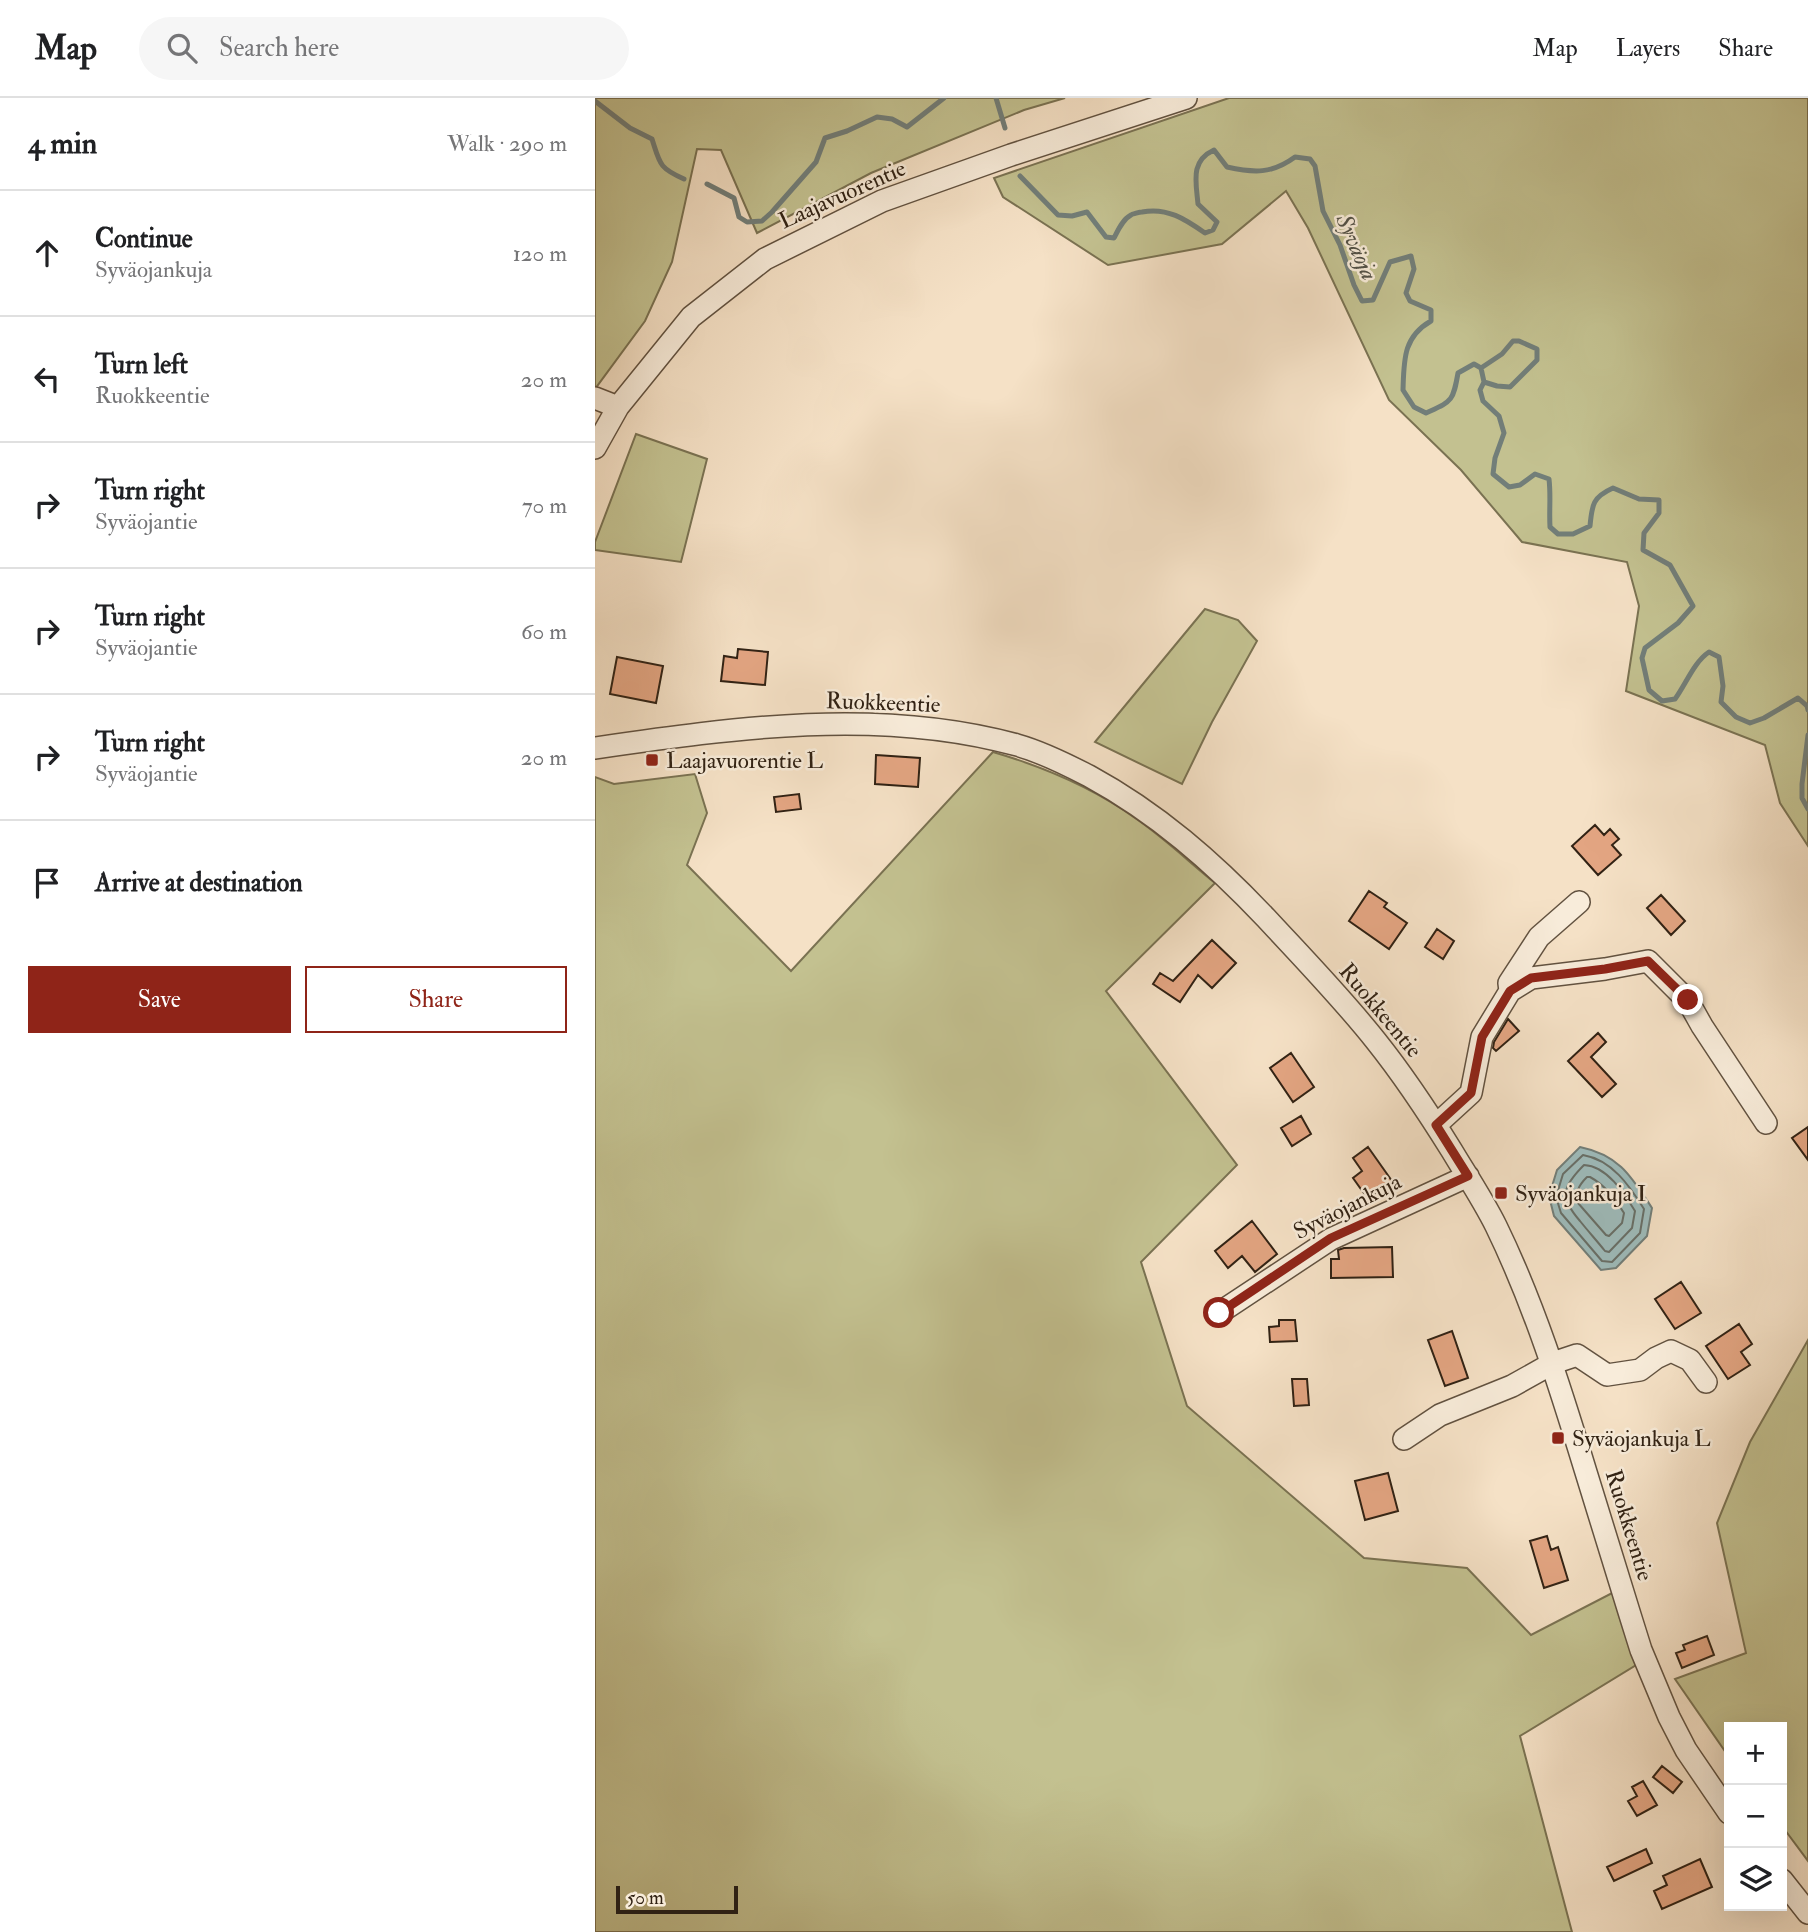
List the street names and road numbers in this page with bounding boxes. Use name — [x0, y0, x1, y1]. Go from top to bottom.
street label: Laajavuorentie — [774, 153, 910, 235]
street label: Ruokkeentie — [825, 686, 941, 719]
street label: Ruokkeentie — [1333, 957, 1429, 1064]
street label: Syväojankuja — [1288, 1167, 1407, 1246]
street label: Ruokkeentie — [1599, 1466, 1660, 1585]

